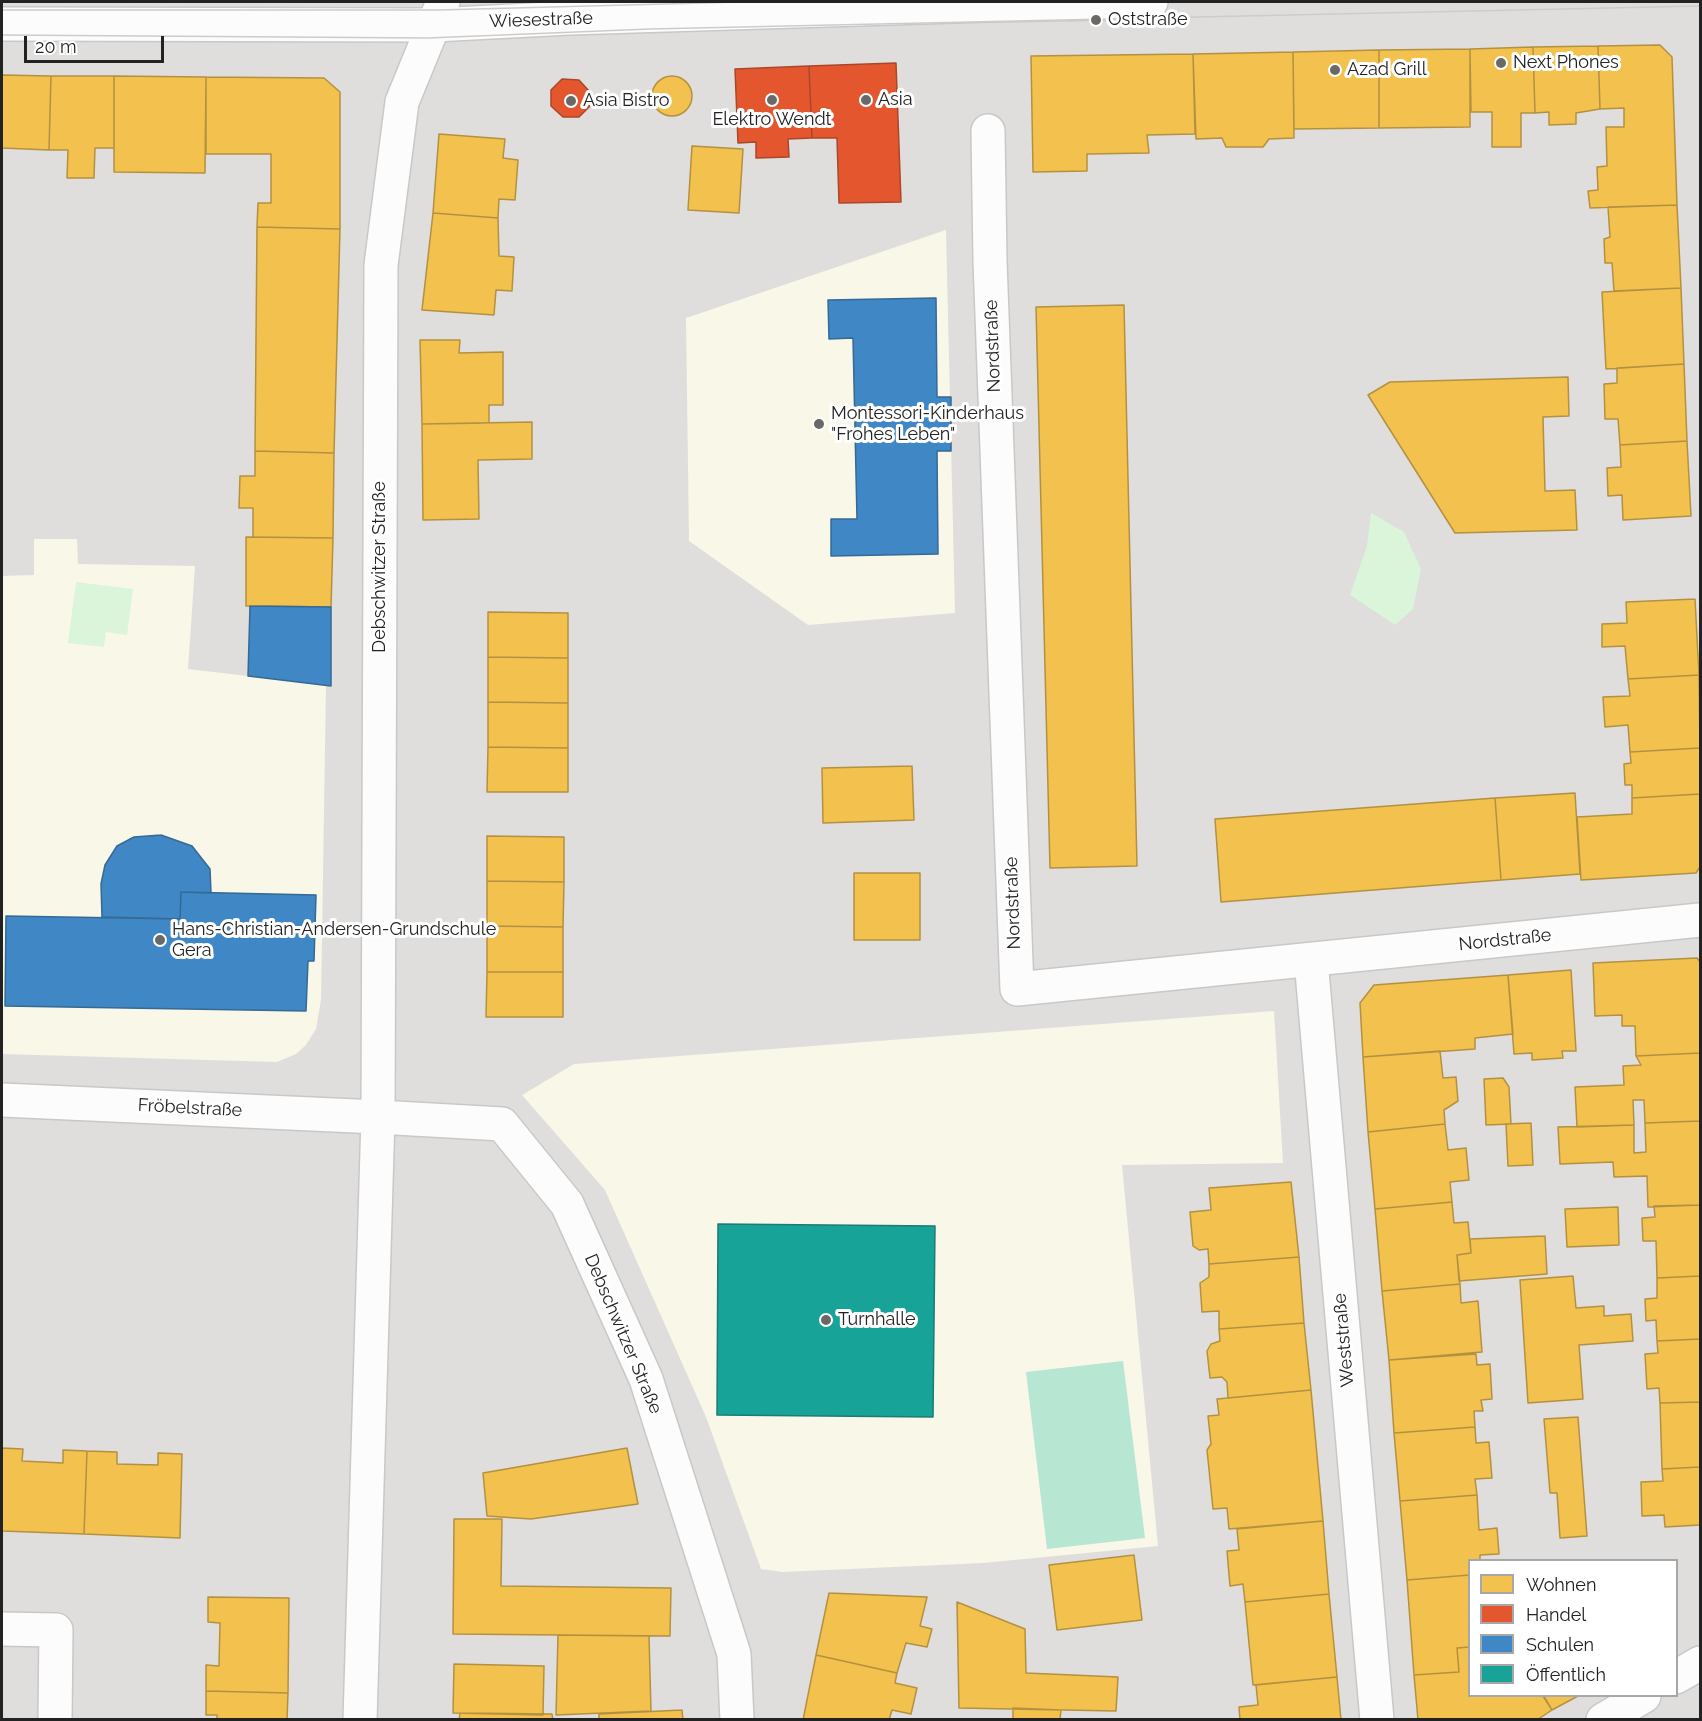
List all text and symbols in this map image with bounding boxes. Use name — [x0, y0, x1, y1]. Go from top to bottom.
street label: Wiesestraße — [489, 7, 593, 33]
place label: Oststraße — [1108, 9, 1188, 31]
marker: Oststraße — [1089, 13, 1103, 27]
scale bar — [27, 24, 166, 62]
text: 20 m — [35, 36, 77, 57]
place label: Next Phones — [1513, 52, 1619, 74]
marker: Next Phones — [1494, 56, 1508, 70]
place label: Azad Grill — [1347, 59, 1427, 81]
marker: Azad Grill — [1328, 63, 1342, 77]
place label: Asia — [878, 89, 912, 111]
place label: Asia Bistro — [583, 90, 669, 112]
marker: Elektro Wendt — [765, 93, 779, 107]
marker: Asia — [859, 93, 873, 107]
marker: Asia Bistro — [564, 94, 578, 108]
place label: Elektro Wendt — [712, 109, 832, 131]
street label: Nordstraße — [981, 299, 1005, 393]
place label: Montessori-Kinderhaus "Frohes Leben" — [831, 403, 1024, 446]
marker: Montessori-Kinderhaus "Frohes Leben" — [812, 417, 826, 431]
street label: Debschwitzer Straße — [369, 481, 391, 653]
street label: Nordstraße — [1001, 856, 1025, 950]
place label: Hans-Christian-Andersen-Grundschule Gera — [172, 919, 496, 962]
street label: Nordstraße — [1458, 924, 1552, 956]
marker: Hans-Christian-Andersen-Grundschule Gera — [153, 933, 167, 947]
street label: Fröbelstraße — [137, 1094, 243, 1122]
street label: Debschwitzer Straße — [580, 1251, 666, 1417]
street label: Weststraße — [1329, 1292, 1359, 1388]
place label: Turnhalle — [838, 1309, 916, 1331]
marker: Turnhalle — [819, 1313, 833, 1327]
legend — [1468, 1559, 1678, 1697]
text: Wohnen — [1526, 1574, 1596, 1595]
text: Handel — [1526, 1604, 1586, 1625]
text: Schulen — [1526, 1634, 1594, 1655]
text: Öffentlich — [1526, 1664, 1606, 1685]

